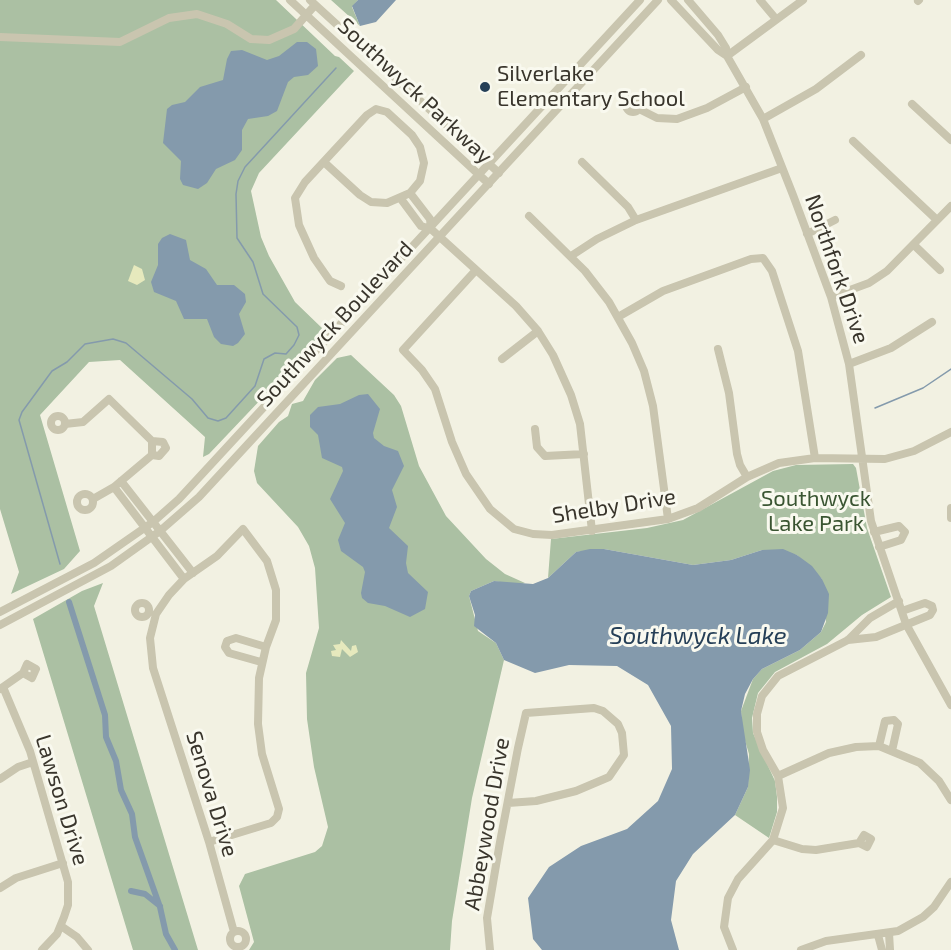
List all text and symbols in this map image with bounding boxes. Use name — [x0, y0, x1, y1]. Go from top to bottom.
street label: Southwyck Parkway — [332, 13, 498, 169]
place label: Silverlake Elementary School — [497, 61, 685, 112]
marker: Silverlake Elementary School — [478, 80, 492, 94]
street label: Northfork Drive — [799, 191, 875, 347]
street label: Southwyck Boulevard — [251, 236, 419, 412]
street label: Shelby Drive — [550, 483, 678, 529]
park label: Southwyck Lake Park — [761, 486, 871, 538]
water label: Southwyck Lake — [609, 622, 787, 650]
street label: Senova Drive — [180, 728, 244, 860]
street label: Lawson Drive — [30, 732, 94, 868]
street label: Abbeywood Drive — [459, 736, 515, 912]

